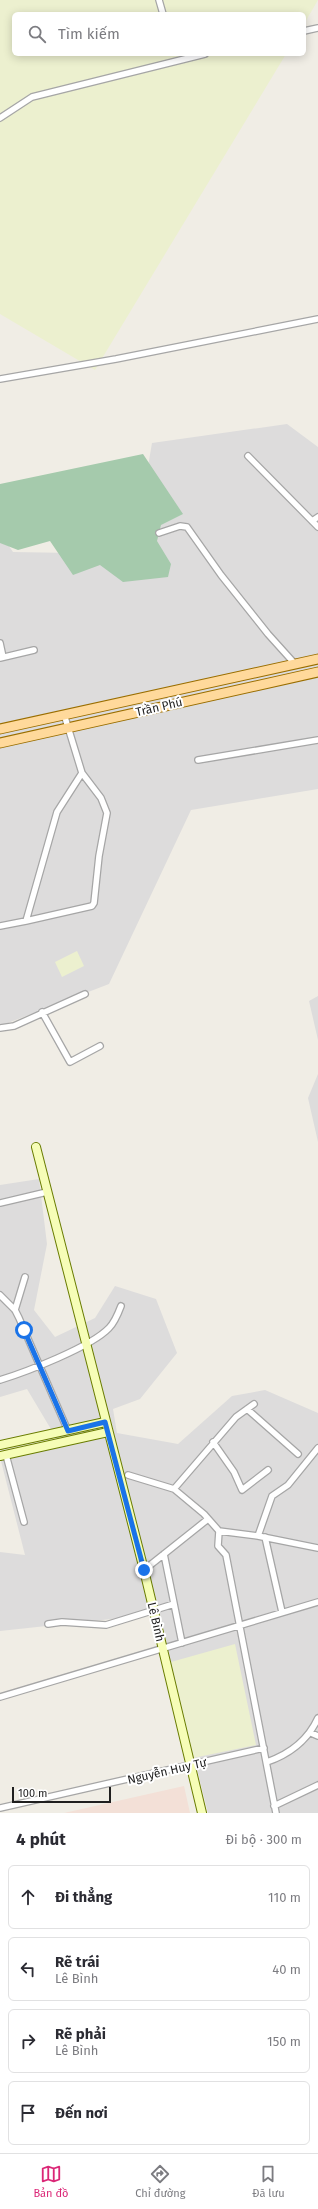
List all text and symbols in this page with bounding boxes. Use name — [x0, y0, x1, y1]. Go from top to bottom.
search box — [12, 12, 306, 56]
icon: search — [26, 23, 48, 45]
text: Tìm kiếm — [58, 25, 120, 43]
street label: Trần Phú — [134, 694, 184, 719]
route start — [15, 1321, 33, 1339]
route end — [135, 1561, 153, 1579]
street label: Lê Bình — [145, 1601, 167, 1643]
street label: Nguyễn Huy Tự — [126, 1754, 209, 1787]
scale bar — [12, 1785, 111, 1804]
text: 100 m — [18, 1787, 47, 1800]
text: 4 phút — [16, 1829, 66, 1850]
text: Đi bộ · 300 m — [225, 1832, 302, 1847]
icon: ahead — [17, 1886, 39, 1908]
text: Đi thẳng — [55, 1888, 112, 1906]
text: 110 m — [268, 1890, 301, 1905]
text: Rẽ trái — [55, 1953, 100, 1971]
icon: left — [17, 1958, 39, 1980]
text: 40 m — [272, 1962, 301, 1977]
text: Lê Bình — [55, 1971, 99, 1986]
text: Rẽ phải — [55, 2025, 106, 2043]
icon: right — [17, 2030, 39, 2052]
text: 150 m — [267, 2034, 301, 2049]
text: Lê Bình — [55, 2043, 99, 2058]
icon: arrive — [17, 2102, 39, 2124]
text: Đến nơi — [55, 2104, 108, 2122]
tab: Bản đồ — [33, 2163, 69, 2200]
tab: Chỉ đường — [135, 2163, 186, 2200]
tab: Đã lưu — [252, 2163, 285, 2200]

